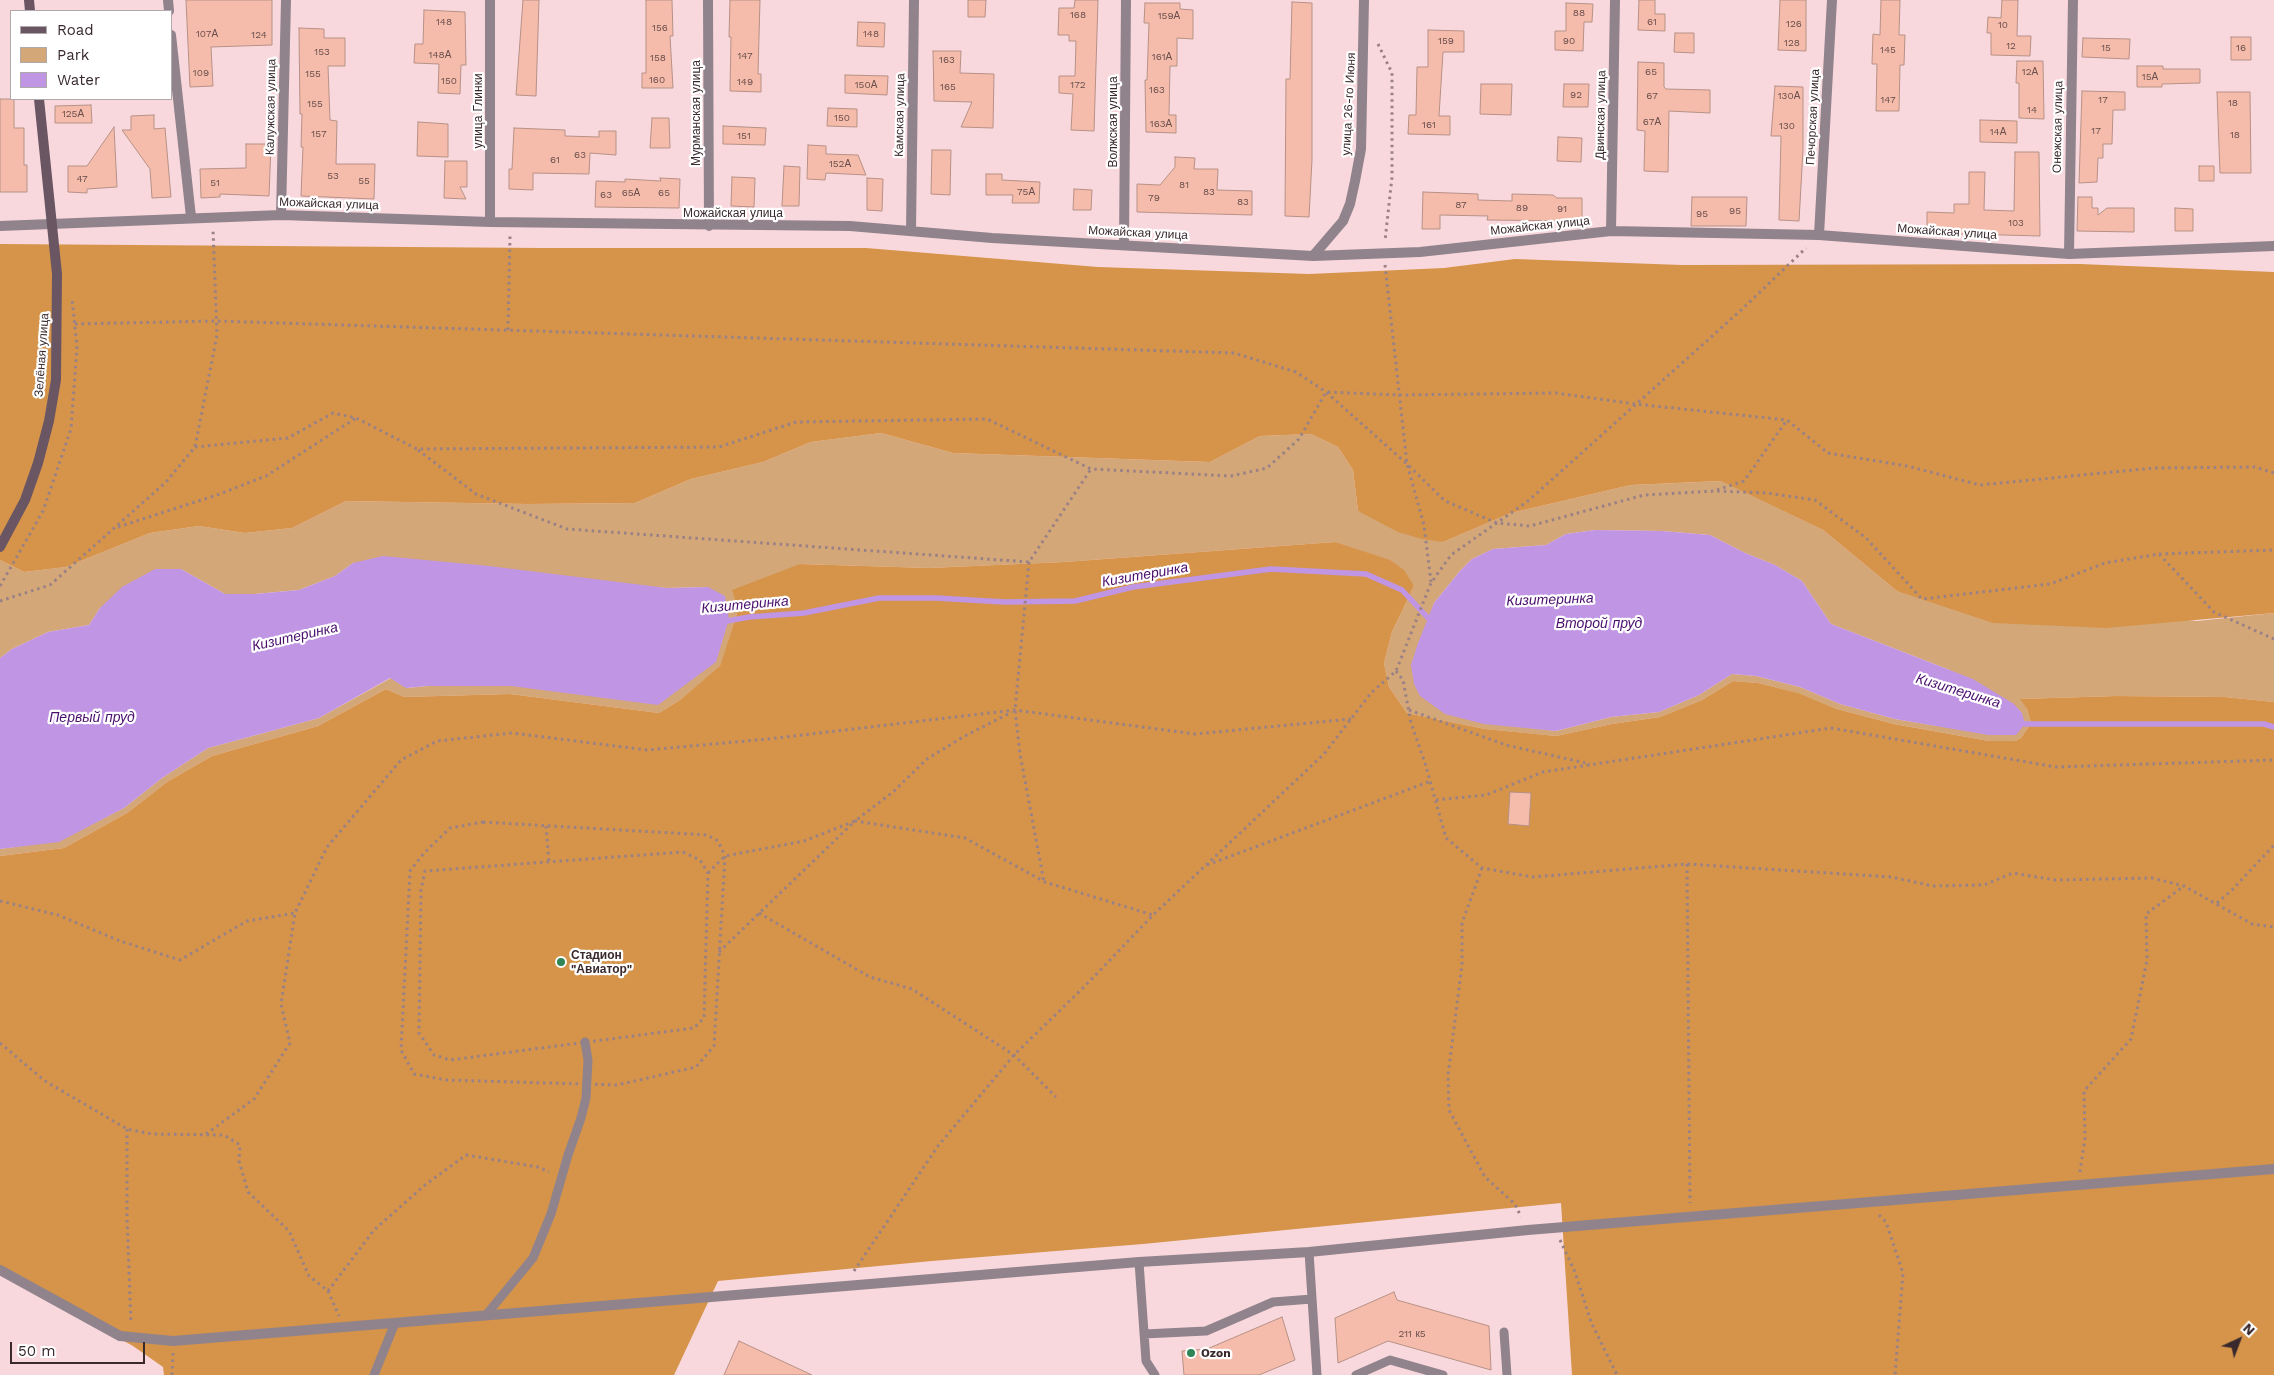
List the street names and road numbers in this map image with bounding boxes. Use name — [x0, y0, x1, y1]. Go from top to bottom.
street label: улица 26-го Июня — [1339, 52, 1359, 156]
street label: Калужская улица — [263, 59, 279, 155]
street label: Мурманская улица — [689, 60, 703, 166]
street label: Печорская улица — [1803, 69, 1823, 165]
street label: Двинская улица — [1593, 70, 1609, 160]
street label: улица Глинки — [471, 73, 485, 149]
street label: Камская улица — [892, 73, 908, 157]
street label: Волжская улица — [1106, 76, 1120, 168]
street label: Онежская улица — [2050, 81, 2066, 173]
street label: Можайская улица — [279, 195, 379, 213]
street label: Можайская улица — [683, 206, 783, 220]
street label: Можайская улица — [1490, 214, 1590, 238]
street label: Можайская улица — [1897, 221, 1997, 243]
street label: Можайская улица — [1088, 223, 1188, 243]
street label: Зелёная улица — [32, 313, 52, 397]

